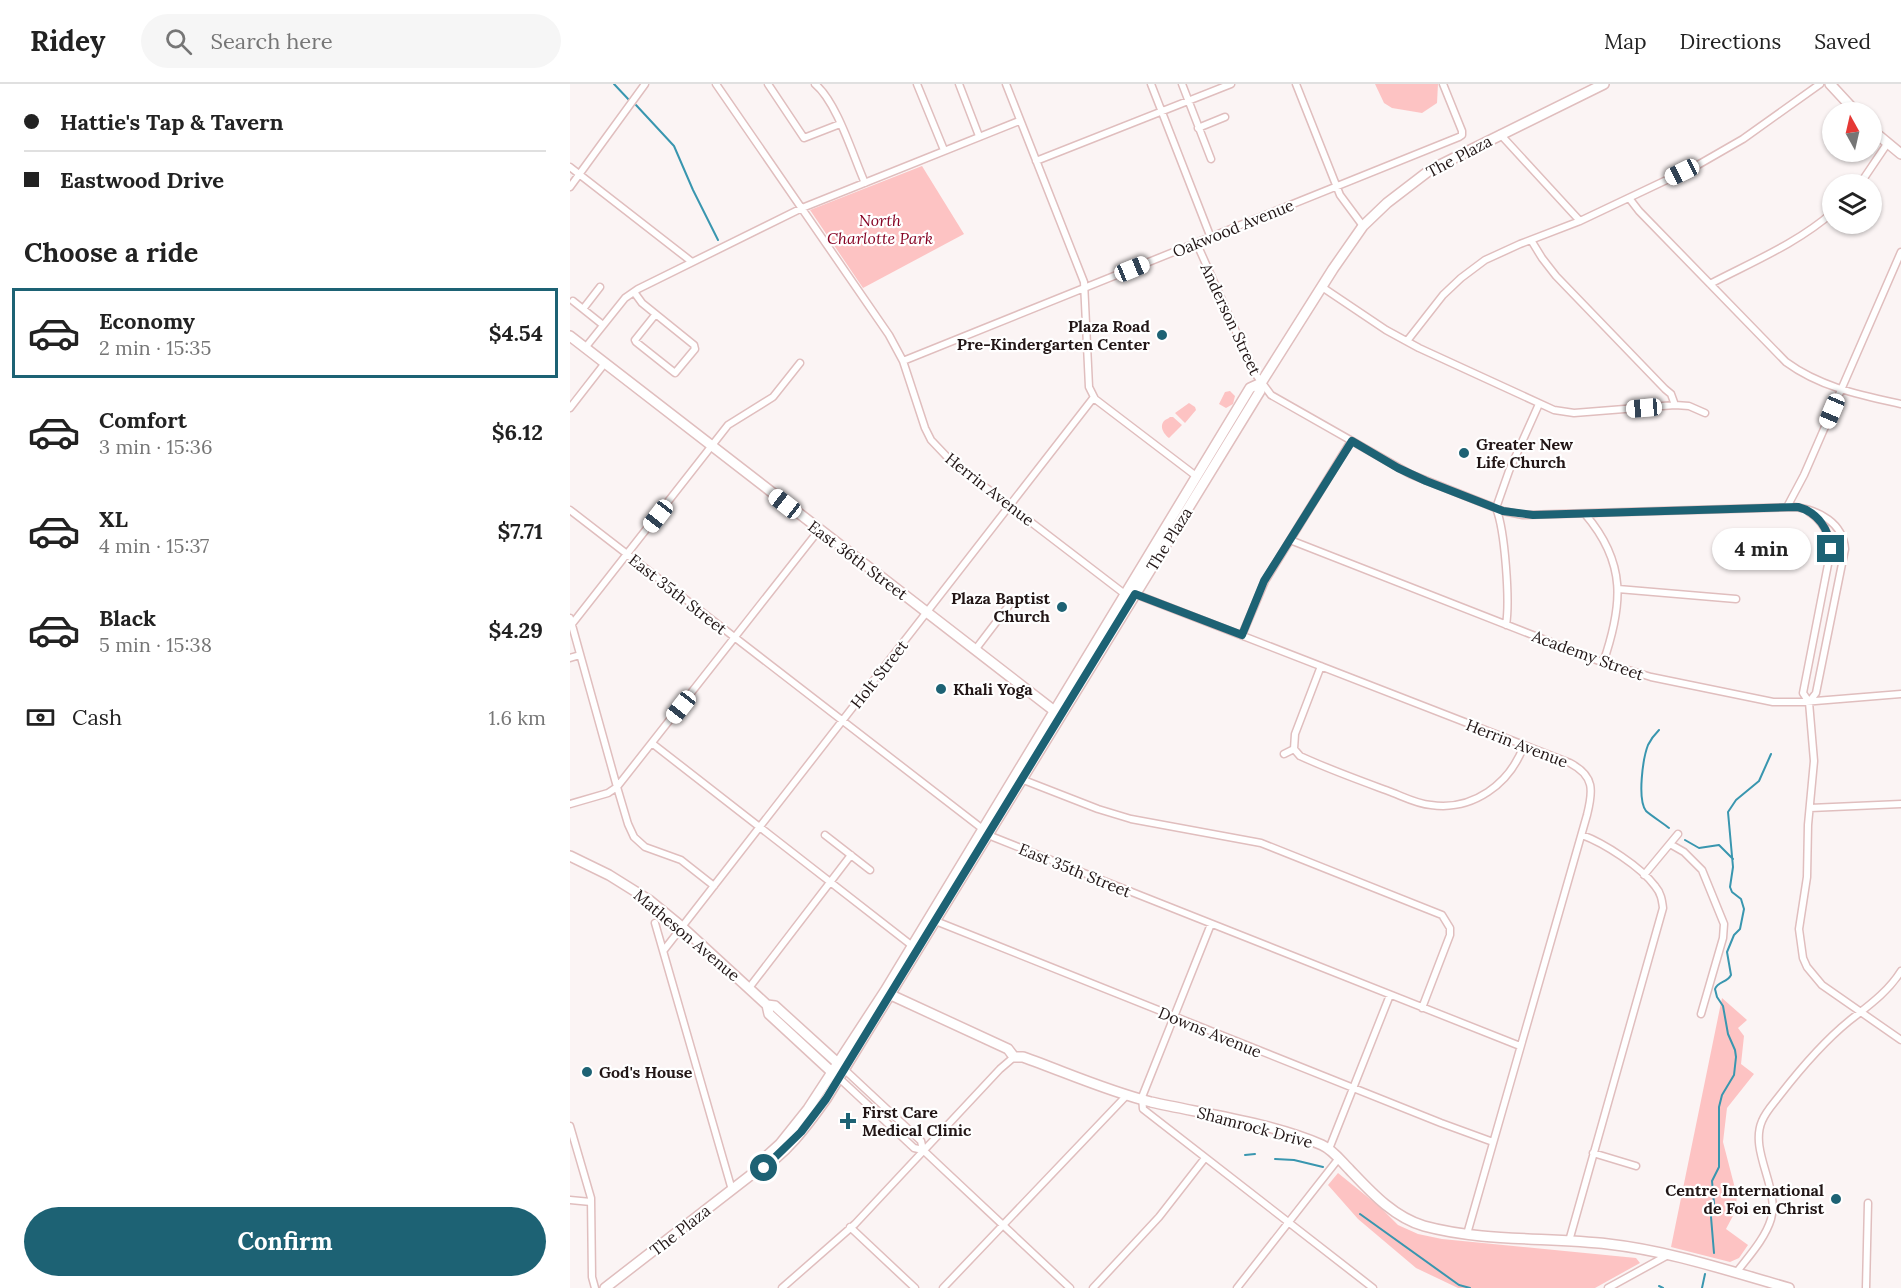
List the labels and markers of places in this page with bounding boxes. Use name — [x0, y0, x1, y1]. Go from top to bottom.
place label: Plaza Road Pre-Kindergarten Center — [957, 316, 1150, 354]
marker: Plaza Road Pre-Kindergarten Center — [1155, 328, 1169, 342]
place label: Greater New Life Church — [1476, 434, 1573, 472]
marker: Greater New Life Church — [1457, 446, 1471, 460]
place label: Plaza Baptist Church — [951, 588, 1050, 626]
marker: Plaza Baptist Church — [1055, 600, 1069, 614]
place label: Khali Yoga — [953, 679, 1033, 699]
marker: Khali Yoga — [934, 682, 948, 696]
place label: God's House — [599, 1062, 693, 1082]
marker: God's House — [580, 1065, 594, 1079]
place label: First Care Medical Clinic — [862, 1102, 972, 1140]
marker: First Care Medical Clinic — [839, 1112, 857, 1130]
place label: Centre International de Foi en Christ — [1665, 1180, 1824, 1218]
marker: Centre International de Foi en Christ — [1829, 1192, 1843, 1206]

